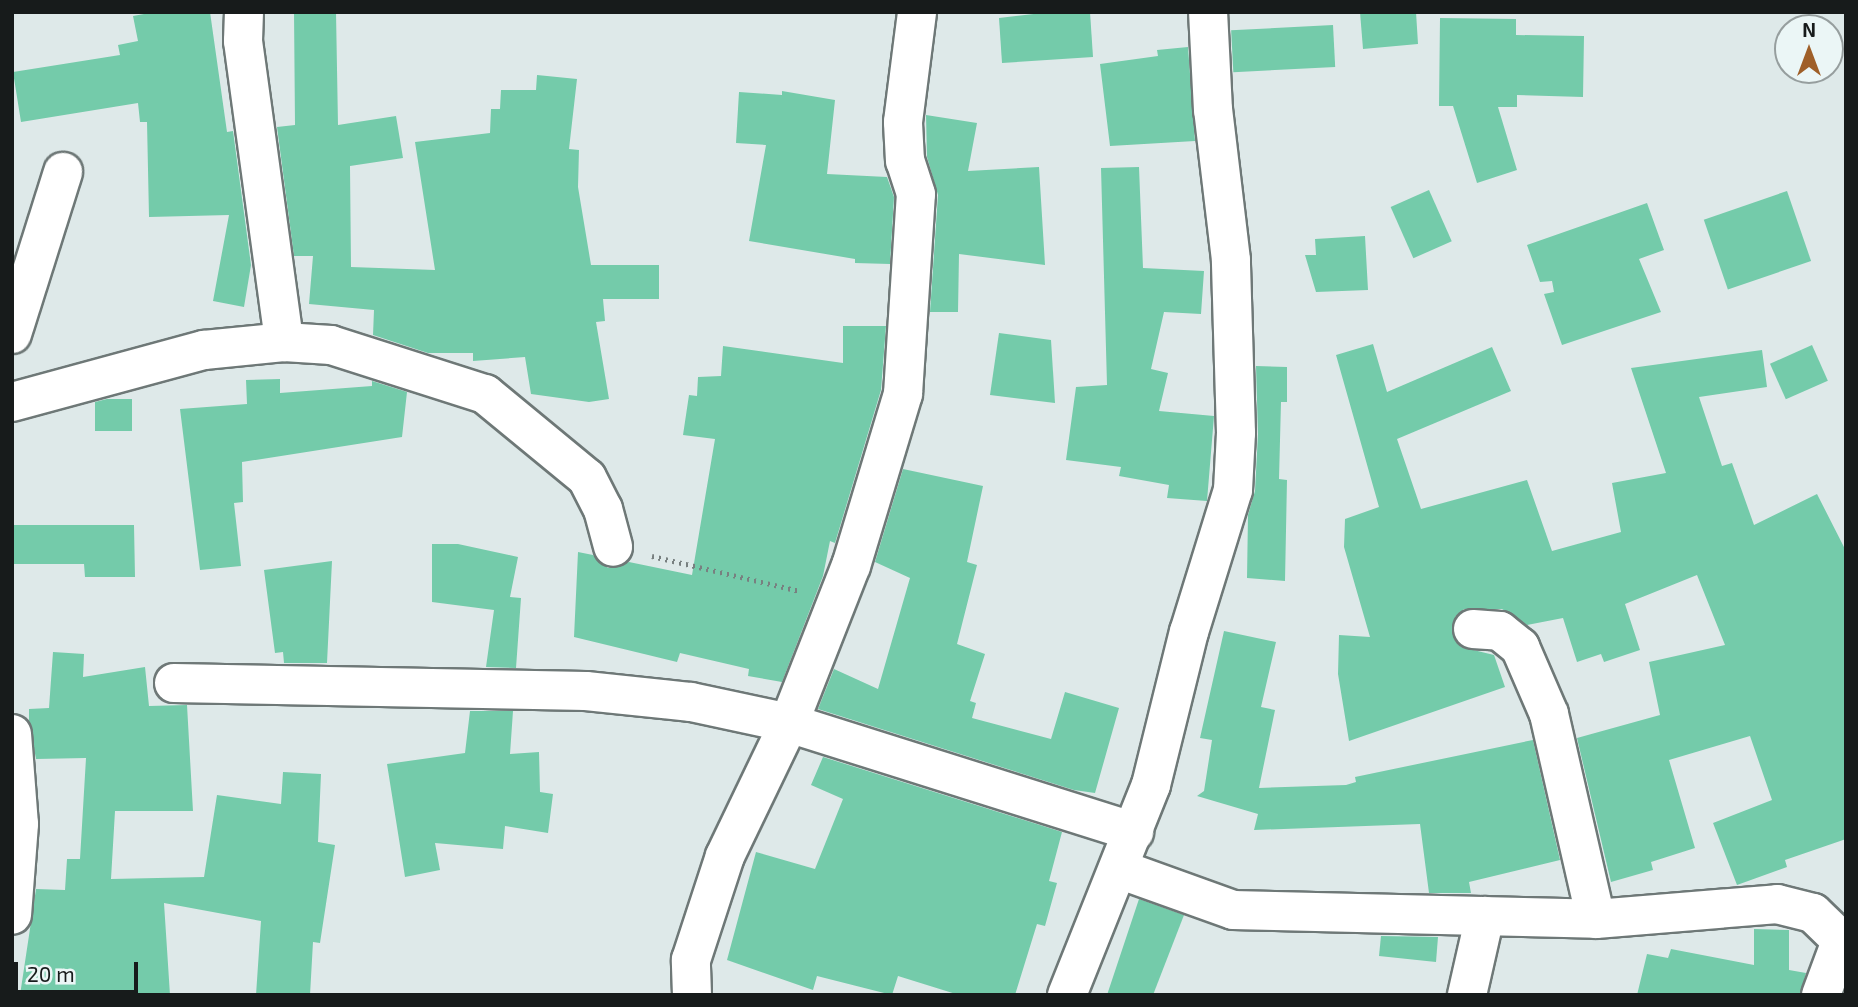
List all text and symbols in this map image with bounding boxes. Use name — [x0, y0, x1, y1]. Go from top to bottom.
north arrow — [1774, 14, 1844, 84]
text: N — [1802, 18, 1816, 41]
scale bar — [18, 948, 142, 992]
text: 20 m — [27, 961, 75, 986]

